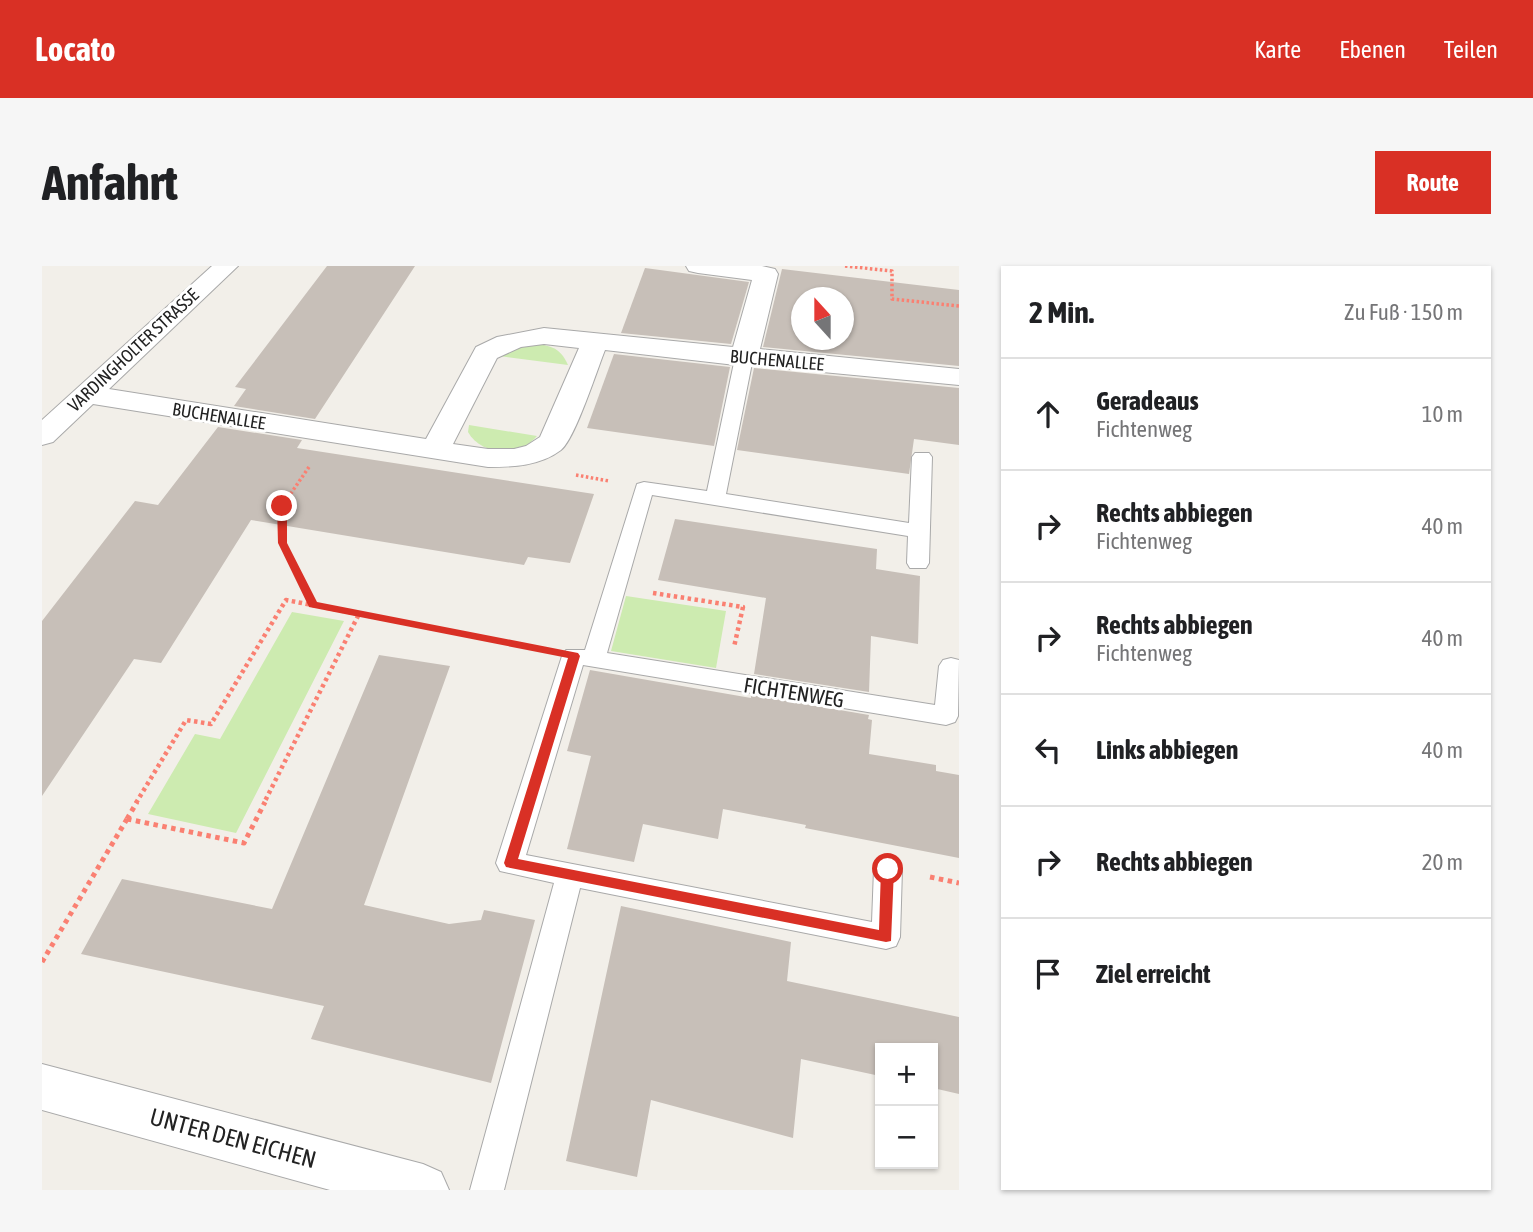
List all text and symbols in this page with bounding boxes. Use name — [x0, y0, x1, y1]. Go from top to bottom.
text: Locato — [35, 30, 116, 68]
text: Karte — [1254, 36, 1301, 63]
text: Ebenen — [1339, 36, 1406, 63]
text: Teilen — [1444, 36, 1498, 63]
button: Route — [1375, 151, 1491, 214]
text: Anfahrt — [42, 154, 178, 210]
street label: VARDINGHOLTER STRASSE — [63, 284, 203, 416]
north arrow — [791, 287, 854, 350]
text: 2 Min. — [1029, 295, 1094, 329]
text: Zu Fuß · 150 m — [1344, 299, 1463, 325]
street label: BUCHENALLEE — [729, 345, 825, 375]
text: Geradeaus — [1096, 386, 1199, 416]
icon: ahead — [1029, 395, 1067, 433]
street label: BUCHENALLEE — [171, 398, 267, 434]
text: 10 m — [1422, 401, 1463, 427]
text: Fichtenweg — [1096, 416, 1192, 442]
route end — [266, 490, 297, 521]
text: Rechts abbiegen — [1096, 498, 1253, 528]
icon: right — [1029, 507, 1067, 545]
text: 40 m — [1422, 513, 1463, 539]
text: Fichtenweg — [1096, 528, 1192, 554]
text: Rechts abbiegen — [1096, 610, 1253, 640]
icon: right — [1029, 619, 1067, 657]
text: 40 m — [1422, 625, 1463, 651]
text: Fichtenweg — [1096, 640, 1192, 666]
street label: FICHTENWEG — [742, 672, 846, 712]
icon: left — [1029, 731, 1067, 769]
text: Links abbiegen — [1096, 735, 1238, 765]
text: 40 m — [1422, 737, 1463, 763]
icon: right — [1029, 843, 1067, 881]
text: Rechts abbiegen — [1096, 847, 1253, 877]
text: 20 m — [1422, 849, 1463, 875]
route start — [872, 853, 903, 884]
icon: arrive — [1029, 955, 1067, 993]
text: Ziel erreicht — [1096, 959, 1211, 989]
map controls — [875, 1043, 938, 1169]
button: + — [875, 1043, 938, 1106]
street label: UNTER DEN EICHEN — [147, 1103, 319, 1173]
button: − — [875, 1106, 938, 1169]

